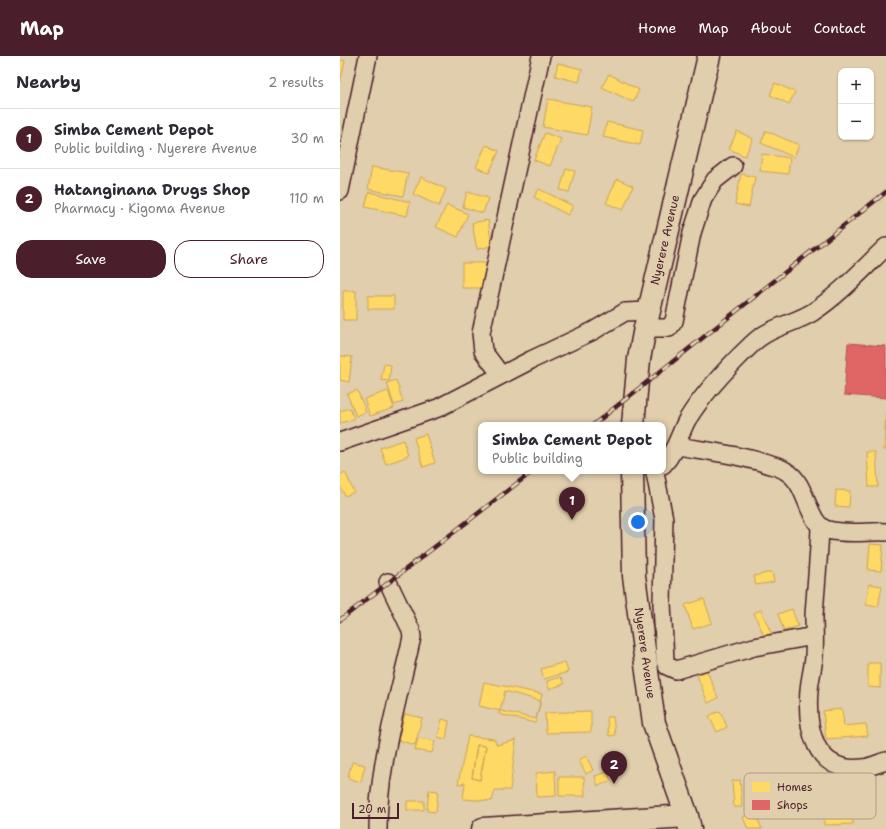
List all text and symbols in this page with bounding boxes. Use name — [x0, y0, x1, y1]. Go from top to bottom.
text: Map — [20, 16, 64, 41]
text: Home — [638, 19, 677, 37]
text: Map — [699, 19, 729, 37]
text: About — [751, 19, 792, 37]
text: Contact — [814, 19, 866, 37]
map controls — [838, 68, 874, 140]
button: + — [838, 68, 874, 104]
text: Nearby — [16, 71, 81, 93]
text: 2 results — [268, 74, 324, 91]
button: − — [838, 104, 874, 140]
text: Simba Cement Depot — [54, 120, 214, 140]
text: 1 — [26, 130, 32, 147]
text: 30 m — [290, 130, 324, 147]
text: Public building · Nyerere Avenue — [54, 140, 257, 157]
text: Hatanginana Drugs Shop — [54, 180, 250, 200]
text: 2 — [24, 190, 34, 207]
text: 110 m — [289, 190, 324, 207]
street label: Nyerere Avenue — [647, 193, 683, 287]
text: Pharmacy · Kigoma Avenue — [54, 200, 225, 217]
button: Save — [16, 240, 166, 278]
button: Share — [174, 240, 324, 278]
popup — [478, 422, 666, 474]
text: Simba Cement Depot — [492, 430, 652, 450]
text: Public building — [492, 450, 583, 467]
pin: 1 — [559, 487, 585, 520]
your location — [628, 512, 648, 532]
street label: Nyerere Avenue — [631, 606, 659, 700]
pin: 2 — [601, 751, 627, 784]
legend — [744, 773, 876, 819]
text: Homes — [777, 780, 813, 795]
text: Shops — [777, 798, 808, 813]
scale bar — [352, 801, 399, 820]
text: 20 m — [358, 802, 386, 817]

